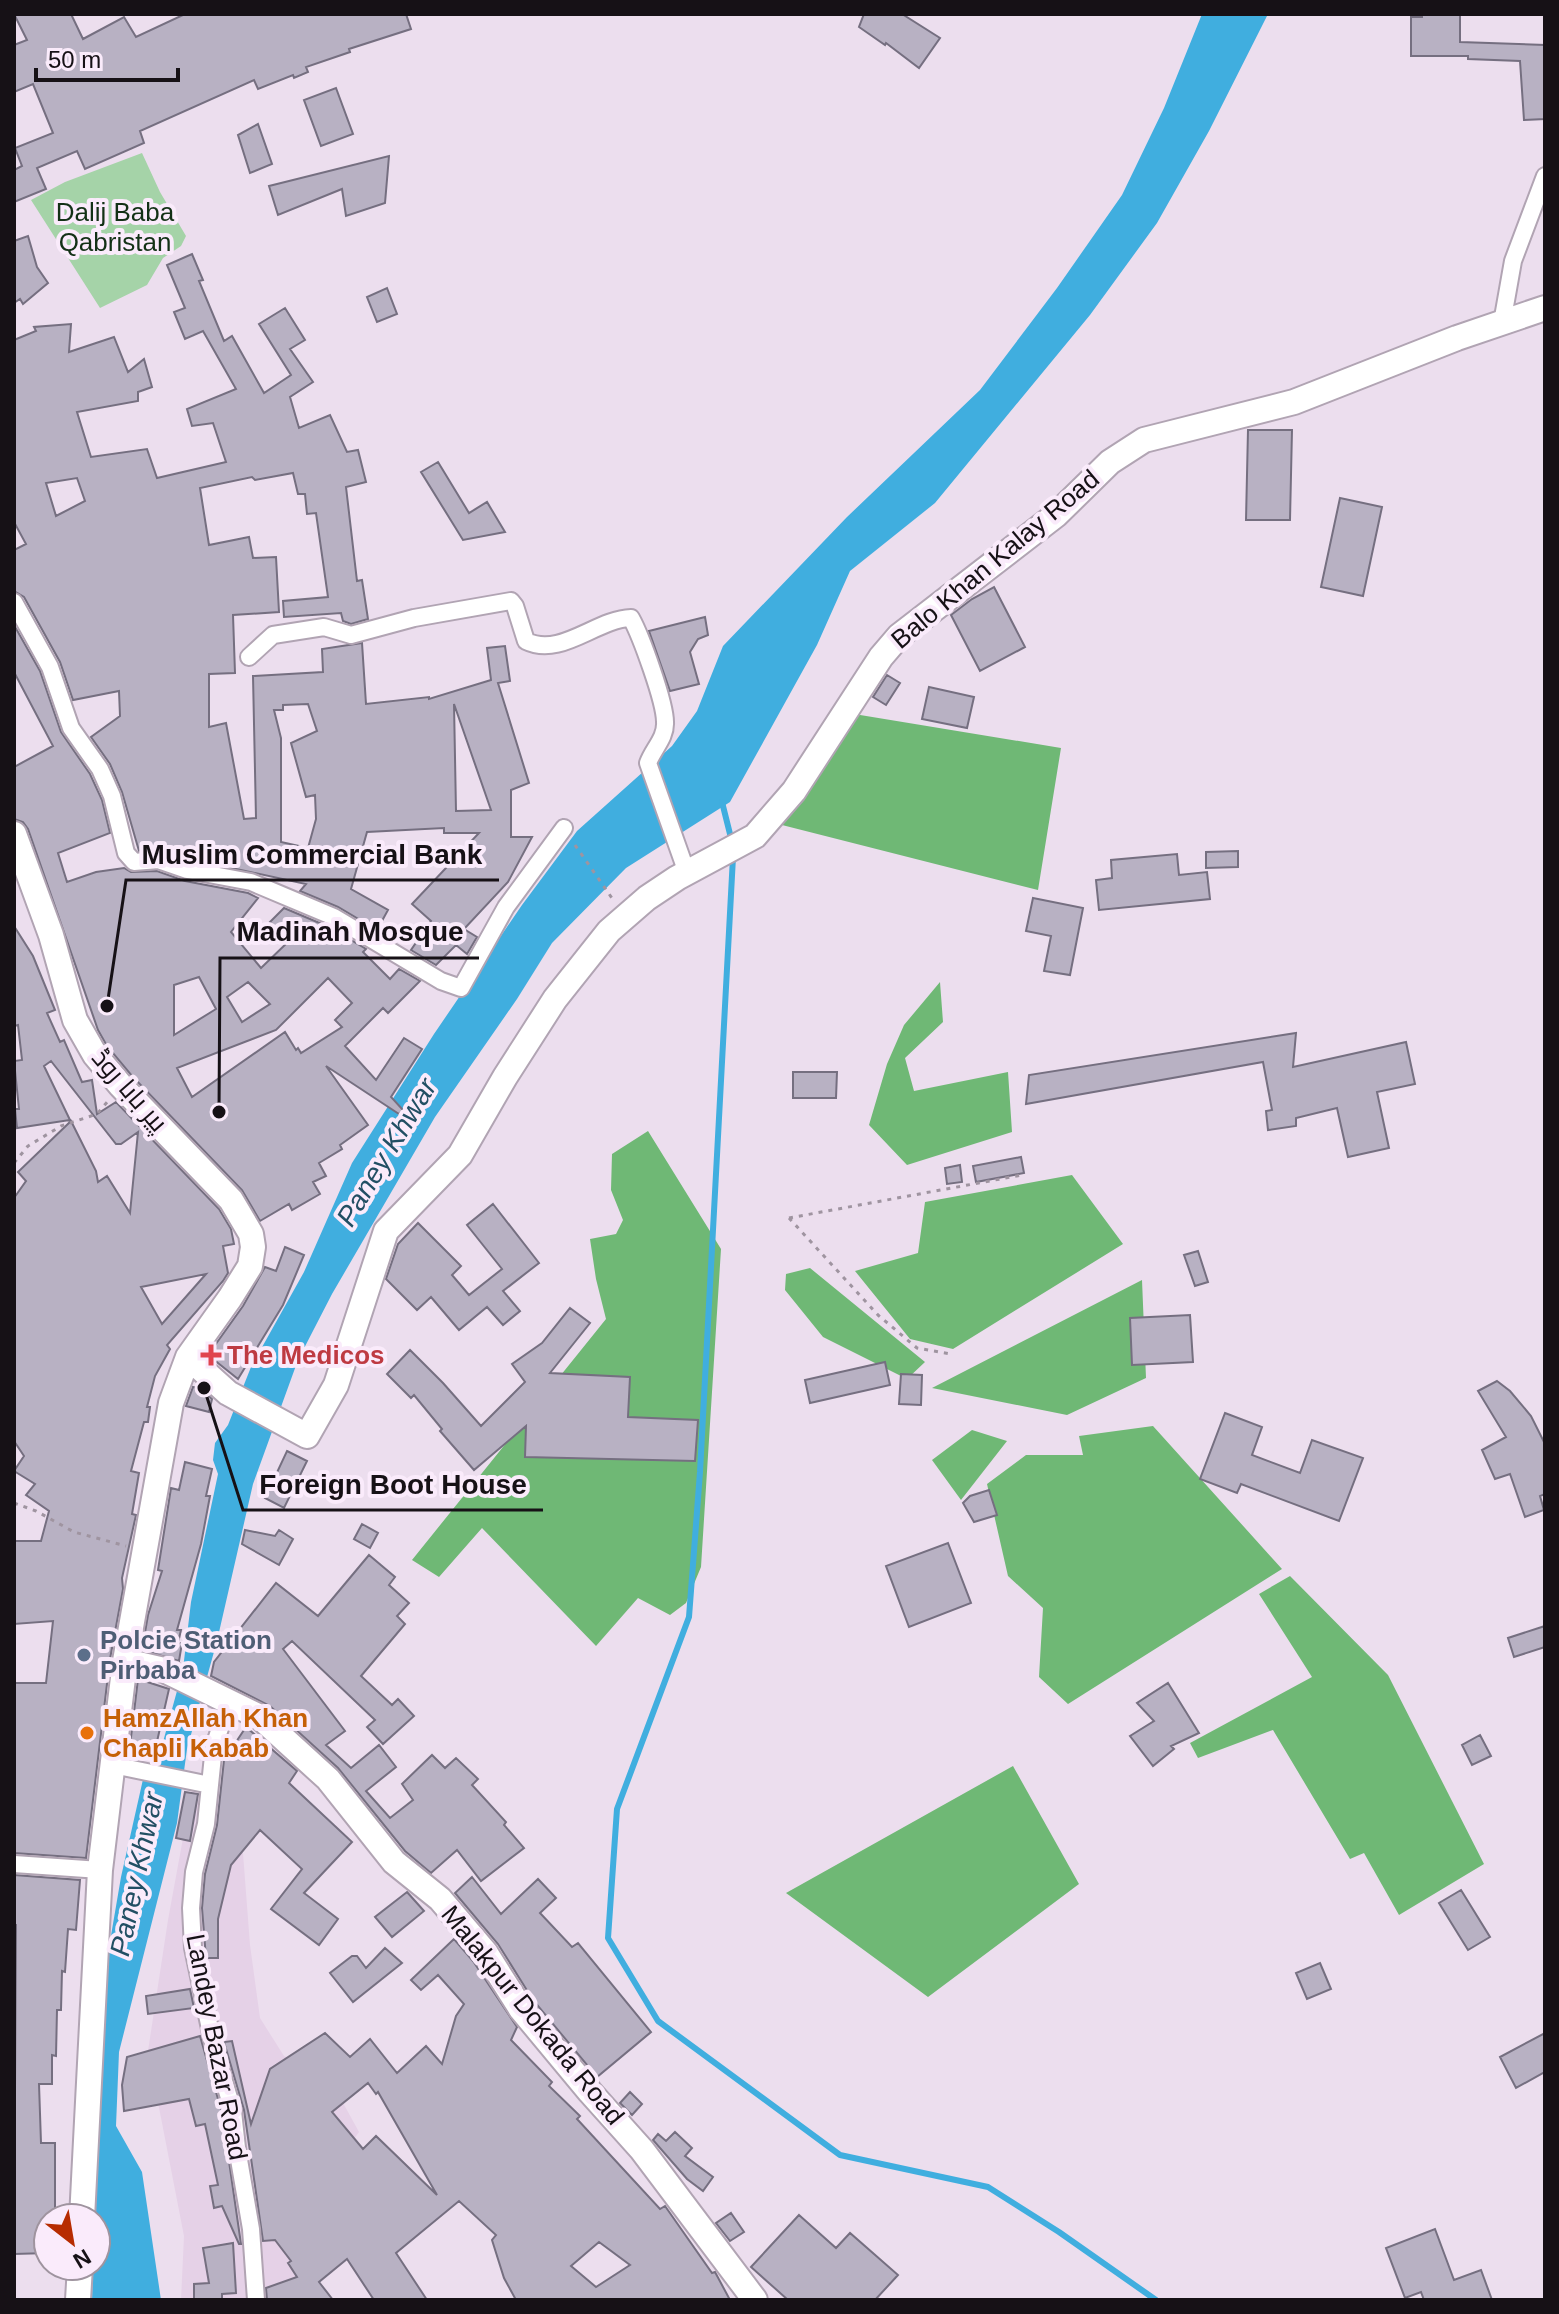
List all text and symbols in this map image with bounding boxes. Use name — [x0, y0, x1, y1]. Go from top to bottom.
scale bar — [36, 32, 178, 82]
text: 50 m — [48, 46, 101, 73]
park label: Dalij Baba Qabristan — [56, 197, 175, 257]
street label: Balo Khan Kalay Road — [885, 463, 1105, 655]
callout: Muslim Commercial Bank — [126, 828, 499, 880]
text: Muslim Commercial Bank — [142, 839, 483, 870]
callout: Madinah Mosque — [220, 906, 479, 958]
text: Madinah Mosque — [236, 916, 464, 947]
street label: پیر بابا روڈ — [84, 1043, 174, 1139]
water label: Paney Khwar — [330, 1071, 443, 1232]
place label: The Medicos — [227, 1340, 384, 1370]
marker: The Medicos — [202, 1346, 220, 1364]
callout: Foreign Boot House — [243, 1458, 543, 1510]
text: Foreign Boot House — [259, 1469, 527, 1500]
place label: Polcie Station Pirbaba — [100, 1625, 272, 1685]
marker: Polcie Station Pirbaba — [75, 1646, 93, 1664]
place label: HamzAllah Khan Chapli Kabab — [103, 1703, 308, 1763]
marker: HamzAllah Khan Chapli Kabab — [78, 1724, 96, 1742]
water label: Paney Khwar — [104, 1788, 169, 1959]
street label: Malakpur Dokada Road — [435, 1899, 631, 2131]
street label: Landey Bazar Road — [180, 1931, 254, 2163]
north arrow — [32, 2202, 112, 2282]
text: N — [69, 2244, 95, 2274]

